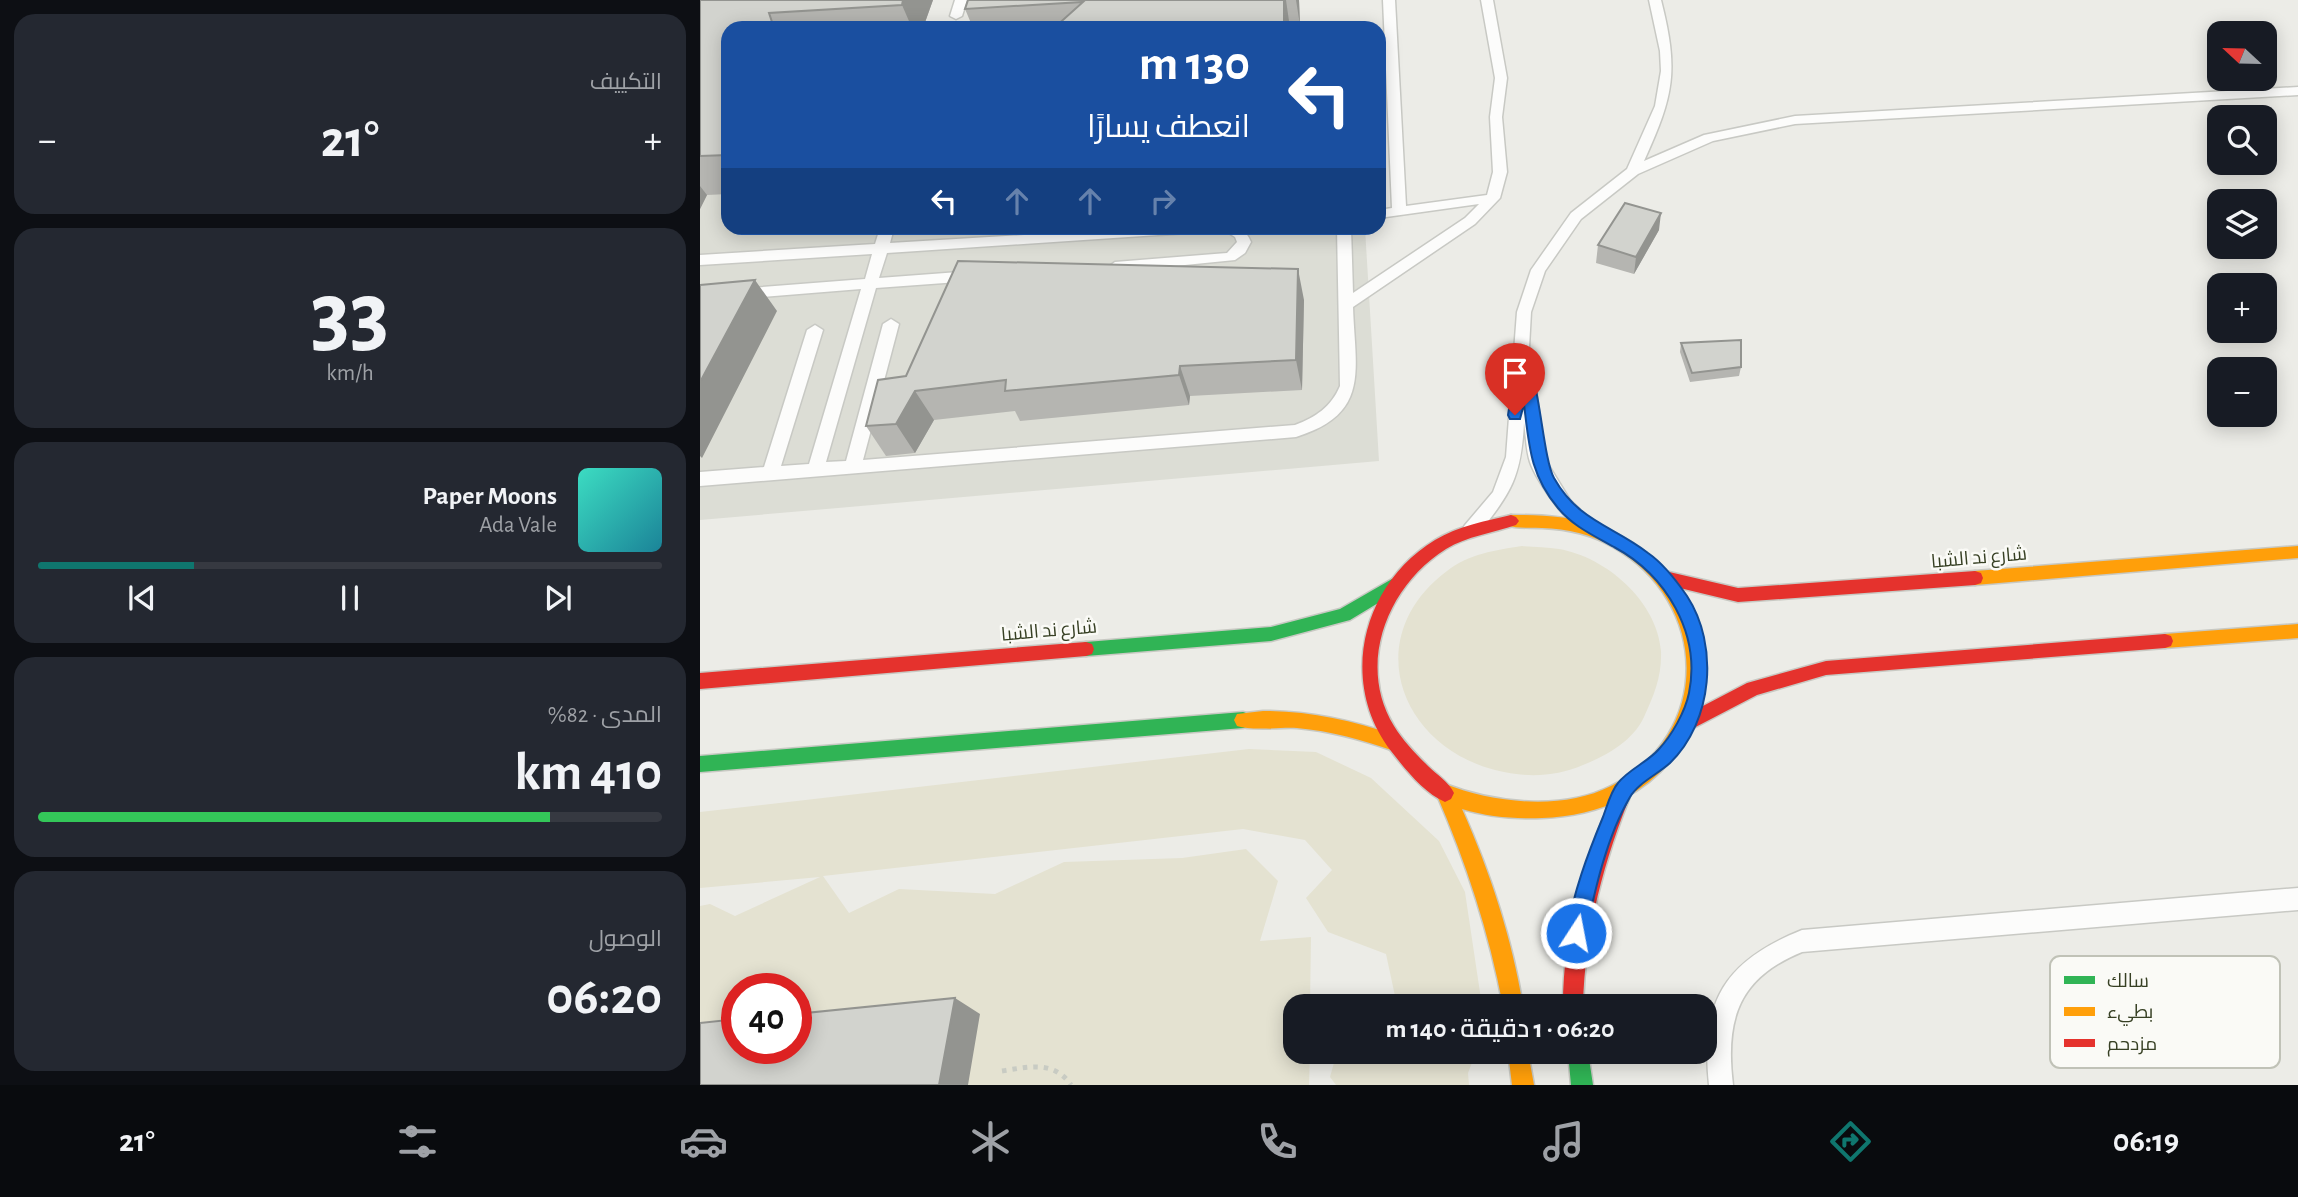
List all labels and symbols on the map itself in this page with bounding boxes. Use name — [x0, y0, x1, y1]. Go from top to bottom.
north arrow — [2207, 21, 2277, 91]
pin — [1485, 343, 1545, 415]
street label: شارع ند الشبا — [1930, 543, 2028, 575]
street label: شارع ند الشبا — [1000, 616, 1098, 648]
position arrow — [1539, 896, 1613, 970]
legend — [2050, 956, 2280, 1068]
text: سالك — [2107, 972, 2149, 991]
speed limit sign: 40 — [721, 973, 812, 1064]
text: بطيء — [2107, 1003, 2153, 1026]
text: مزدحم — [2107, 1035, 2157, 1057]

